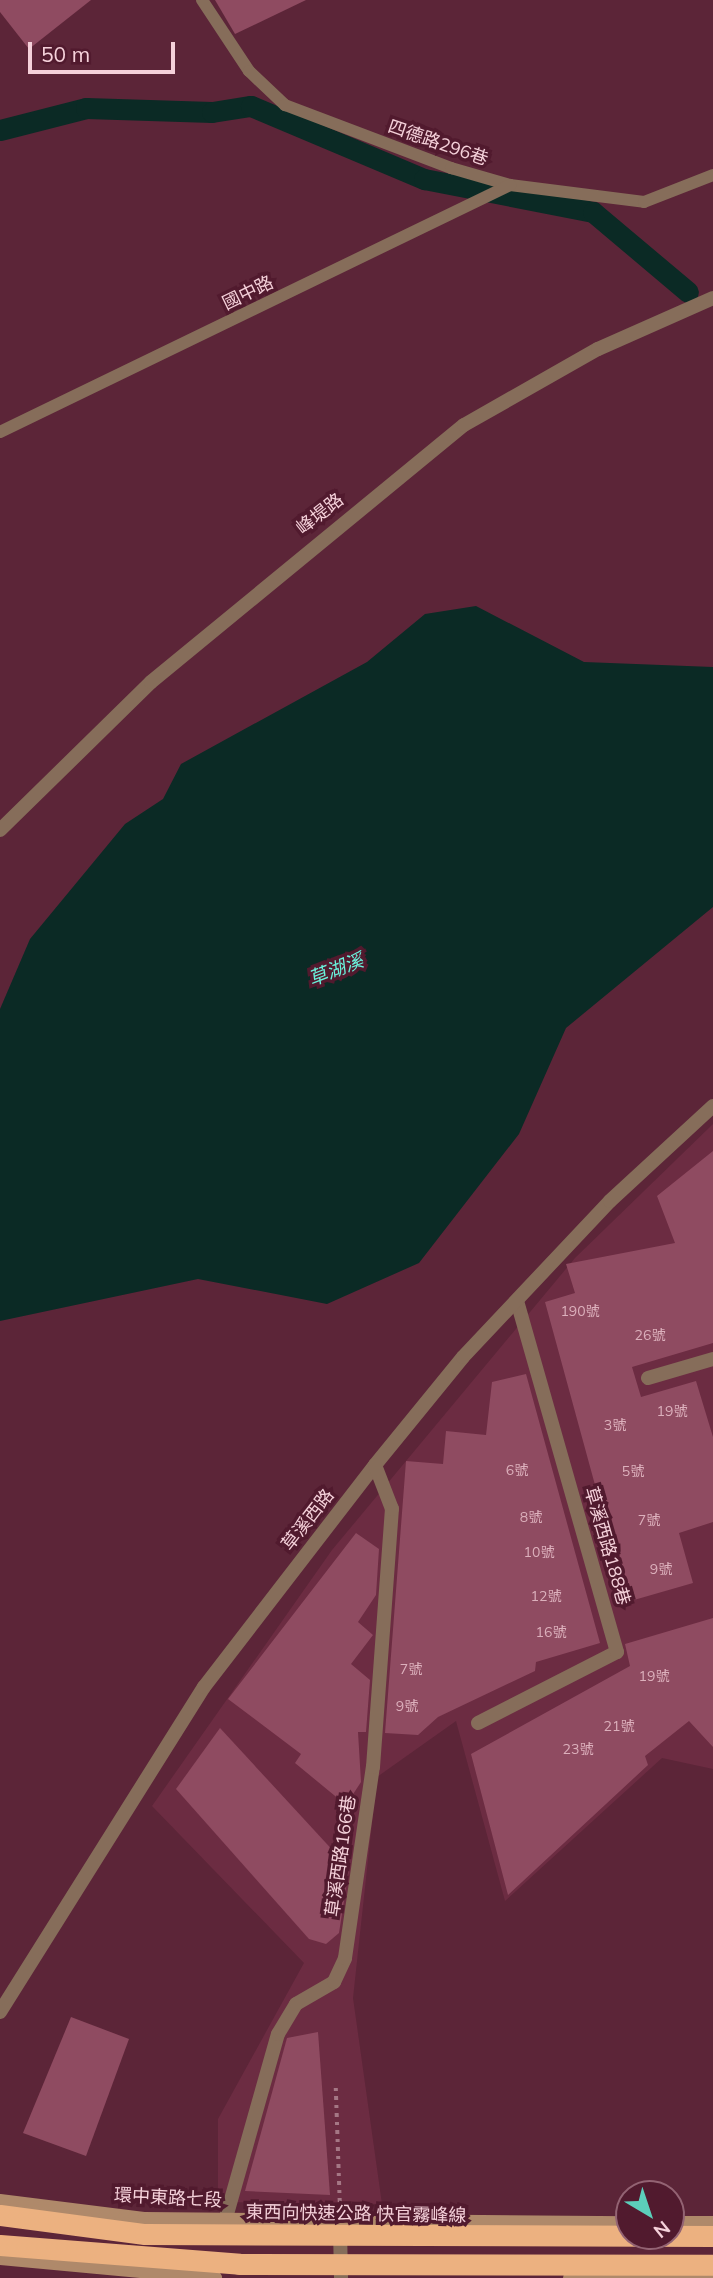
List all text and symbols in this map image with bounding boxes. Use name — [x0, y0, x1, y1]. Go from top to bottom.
scale bar — [32, 28, 178, 72]
text: 50 m — [41, 41, 90, 67]
street label: 四德路296巷 — [385, 116, 491, 170]
street label: 國中路 — [219, 271, 277, 315]
street label: 峰堤路 — [292, 489, 348, 539]
water label: 草湖溪 — [305, 949, 367, 991]
house number: 190號 — [560, 1303, 600, 1319]
house number: 26號 — [635, 1327, 665, 1343]
house number: 19號 — [657, 1403, 687, 1419]
house number: 3號 — [604, 1417, 626, 1433]
house number: 6號 — [506, 1462, 528, 1478]
house number: 5號 — [622, 1463, 644, 1479]
street label: 草溪西路188巷 — [580, 1484, 634, 1608]
street label: 草溪西路 — [277, 1485, 339, 1555]
house number: 8號 — [520, 1509, 542, 1525]
house number: 7號 — [638, 1512, 660, 1528]
house number: 10號 — [524, 1544, 554, 1560]
house number: 9號 — [650, 1561, 672, 1577]
house number: 12號 — [531, 1588, 561, 1604]
house number: 16號 — [536, 1624, 566, 1640]
house number: 7號 — [400, 1661, 422, 1677]
house number: 19號 — [639, 1668, 669, 1684]
house number: 9號 — [396, 1698, 418, 1714]
house number: 21號 — [604, 1718, 634, 1734]
house number: 23號 — [563, 1741, 593, 1757]
street label: 草溪西路166巷 — [322, 1794, 360, 1918]
north arrow — [615, 2180, 685, 2250]
street label: 環中東路七段 — [114, 2184, 222, 2212]
street label: 東西向快速公路 快官霧峰線 — [245, 2201, 467, 2227]
text: N — [649, 2216, 675, 2244]

